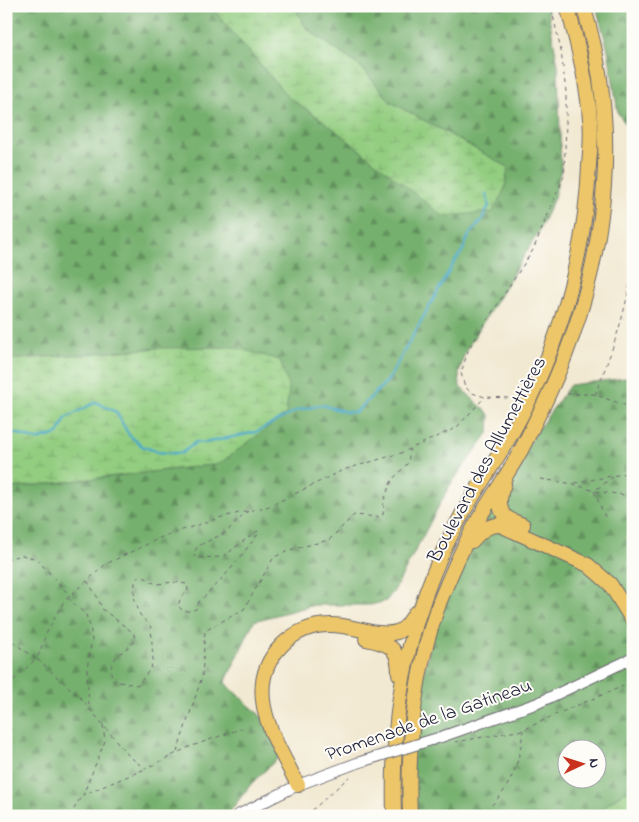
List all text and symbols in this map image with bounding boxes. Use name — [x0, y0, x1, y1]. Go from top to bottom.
street label: Boulevard des Allumettières — [421, 352, 555, 569]
street label: Promenade de la Gatineau — [322, 672, 536, 770]
north arrow — [556, 740, 606, 790]
text: N — [583, 758, 604, 769]

